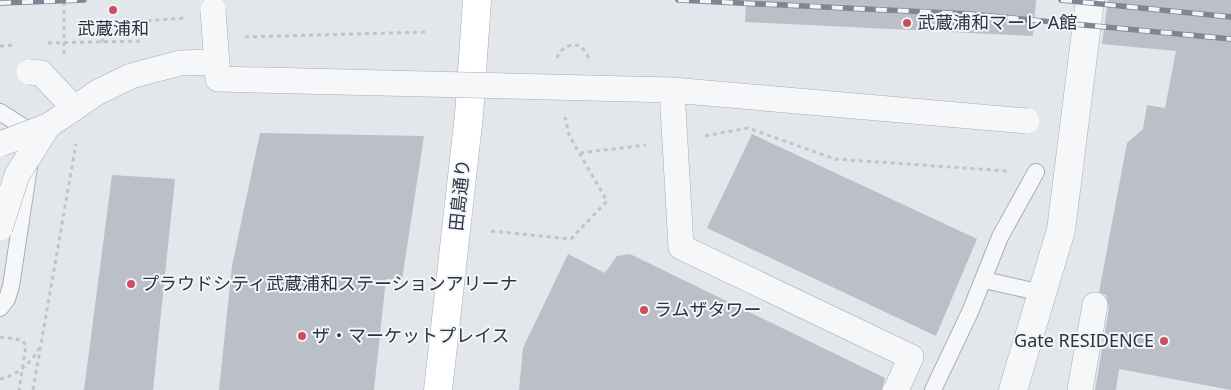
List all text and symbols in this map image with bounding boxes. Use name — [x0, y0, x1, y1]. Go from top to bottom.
marker: 武蔵浦和 — [107, 4, 119, 16]
place label: 武蔵浦和マーレ A館 — [917, 10, 1077, 34]
place label: 武蔵浦和 — [77, 16, 149, 40]
marker: 武蔵浦和マーレ A館 — [901, 17, 913, 29]
street label: 田島通り — [443, 158, 475, 232]
place label: プラウドシティ武蔵浦和ステーションアリーナ — [141, 271, 518, 295]
marker: プラウドシティ武蔵浦和ステーションアリーナ — [125, 278, 137, 290]
place label: ラムザタワー — [654, 297, 761, 321]
marker: ラムザタワー — [638, 304, 650, 316]
place label: ザ・マーケットプレイス — [312, 323, 509, 347]
place label: Gate RESIDENCE — [1014, 328, 1154, 352]
marker: ザ・マーケットプレイス — [296, 330, 308, 342]
marker: Gate RESIDENCE — [1158, 335, 1170, 347]

